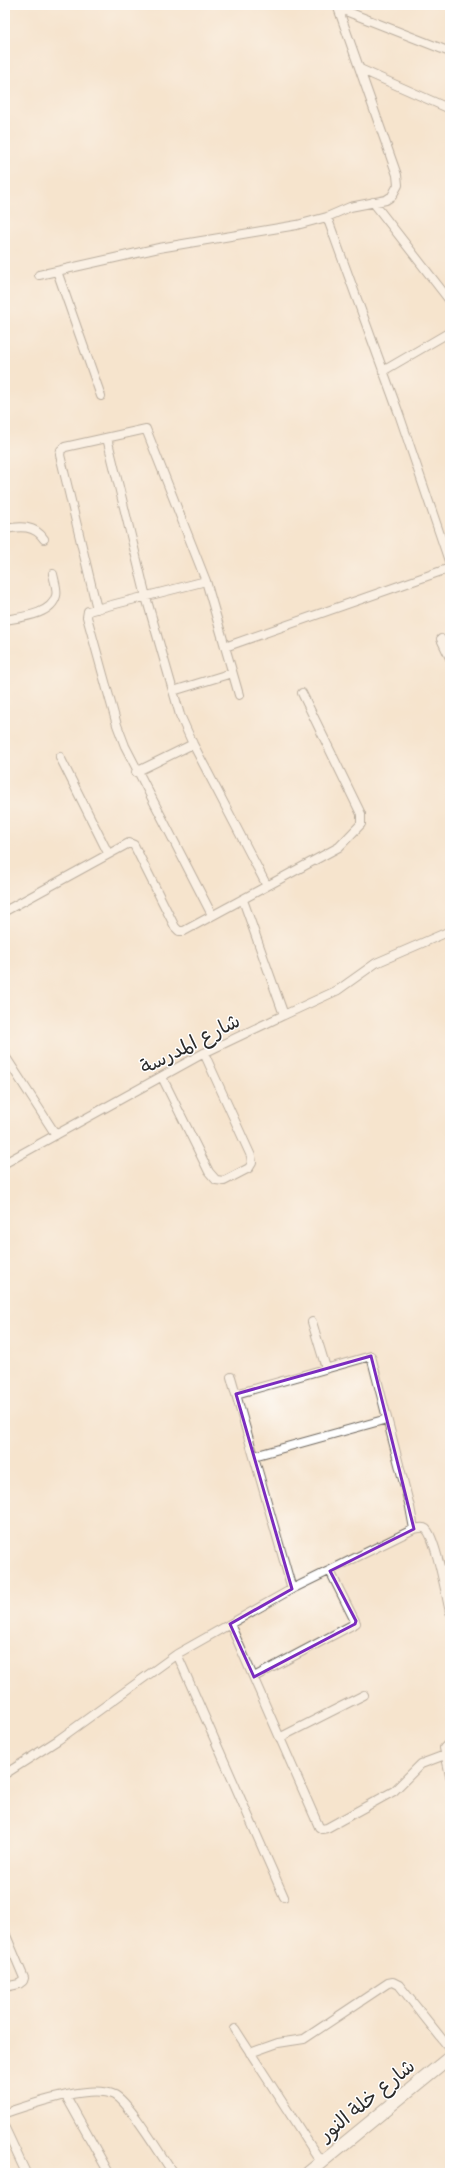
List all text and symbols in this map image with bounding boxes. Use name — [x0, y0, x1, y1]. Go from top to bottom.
street label: شارع المدرسة — [136, 1008, 245, 1081]
street label: شارع خلة النور — [312, 2054, 421, 2148]

